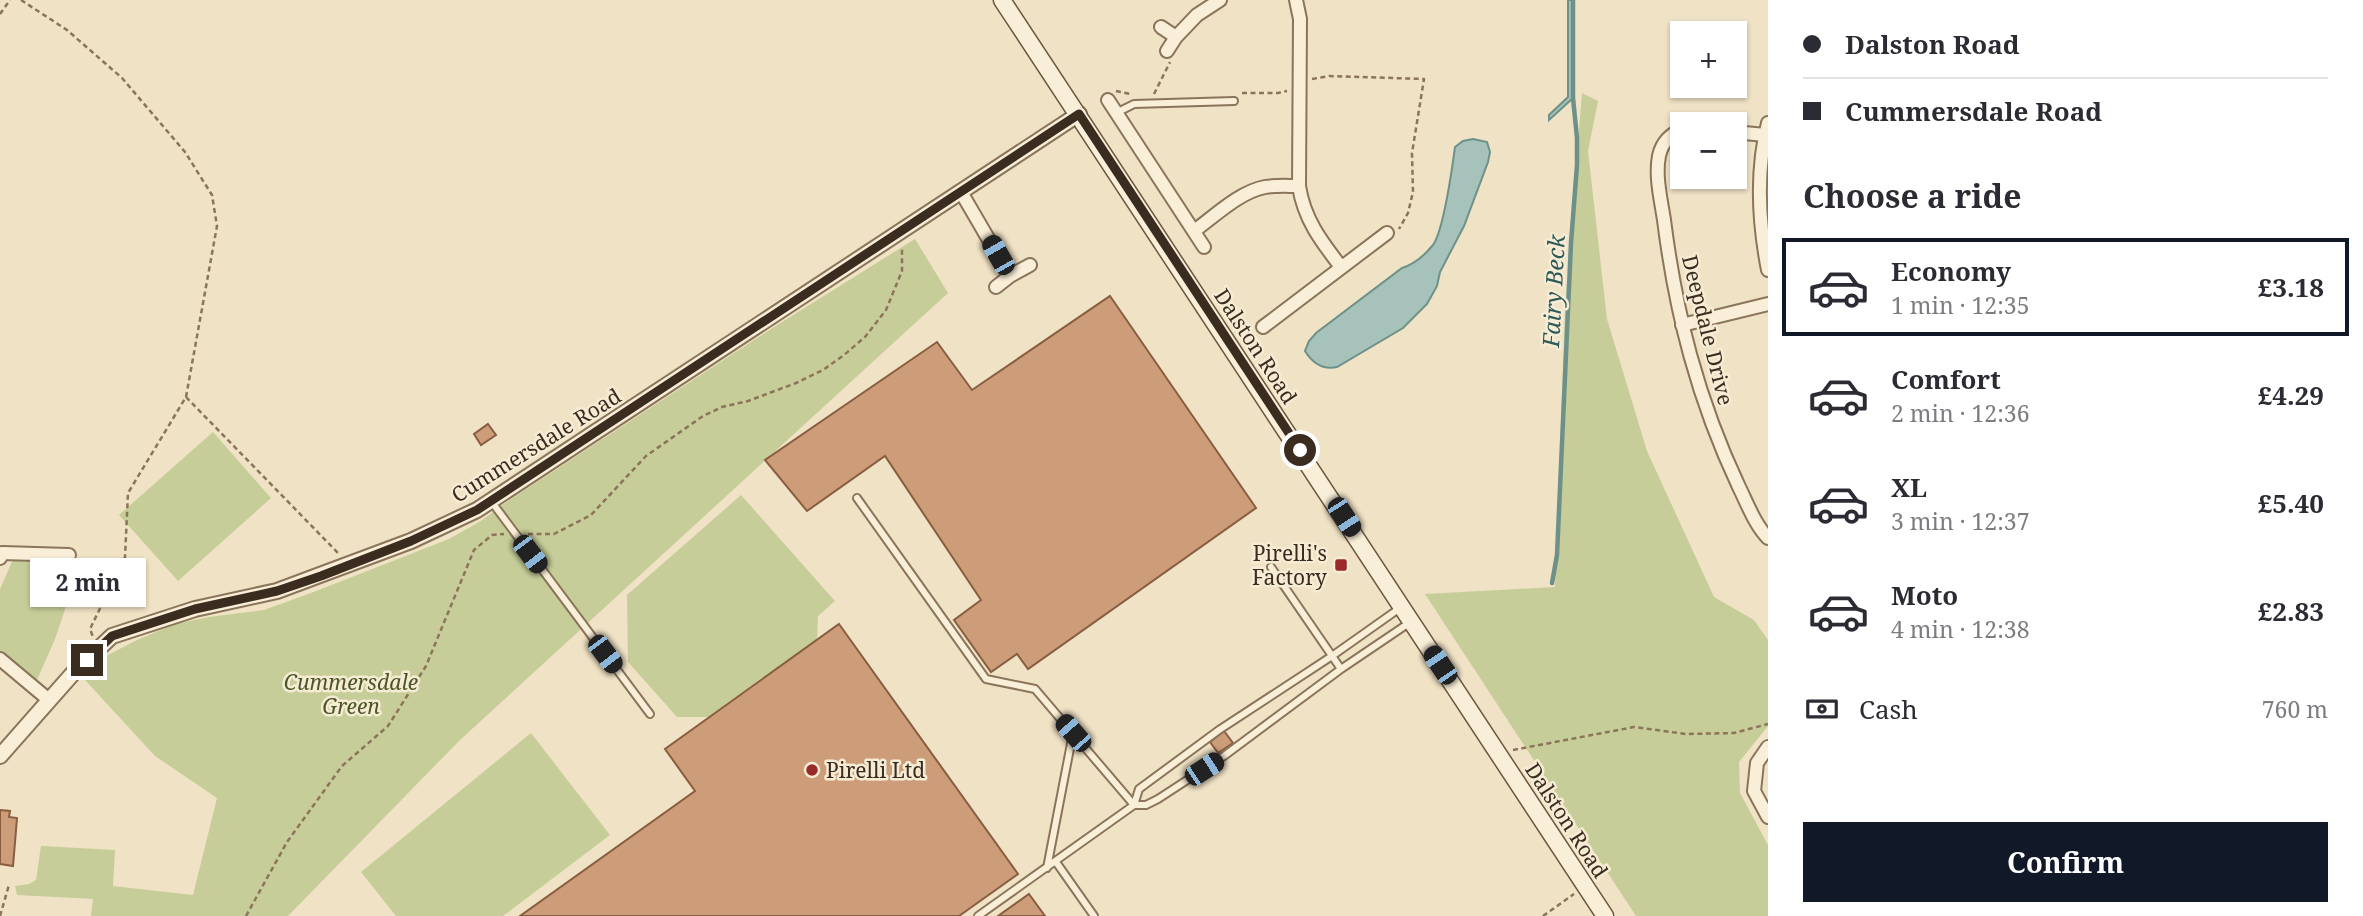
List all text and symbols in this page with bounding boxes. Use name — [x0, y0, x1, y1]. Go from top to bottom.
map controls — [1670, 21, 1747, 189]
button: + — [1670, 21, 1747, 98]
text: Dalston Road — [1845, 26, 2020, 62]
text: Cummersdale Road — [1845, 93, 2102, 129]
button: − — [1670, 112, 1747, 189]
text: Choose a ride — [1803, 174, 2022, 217]
car — [979, 232, 1018, 278]
water label: Fairy Beck — [1534, 233, 1572, 349]
street label: Deepdale Drive — [1676, 252, 1740, 408]
text: Economy — [1891, 253, 2011, 289]
icon: car — [1807, 256, 1870, 319]
text: £3.18 — [2258, 269, 2324, 305]
street label: Dalston Road — [1208, 283, 1304, 409]
text: 1 min · 12:35 — [1891, 289, 2029, 321]
text: Comfort — [1891, 361, 2001, 397]
icon: car — [1807, 364, 1870, 427]
text: £4.29 — [2258, 377, 2324, 413]
street label: Cummersdale Road — [446, 381, 626, 509]
text: 2 min · 12:36 — [1891, 397, 2029, 429]
route start — [1284, 434, 1316, 466]
text: XL — [1891, 469, 1927, 505]
icon: car — [1807, 472, 1870, 535]
text: £5.40 — [2258, 485, 2324, 521]
car — [1324, 494, 1365, 540]
text: 3 min · 12:37 — [1891, 505, 2029, 537]
car — [509, 531, 552, 577]
place label: Pirelli's Factory — [1252, 539, 1327, 591]
marker: Pirelli's Factory — [1333, 557, 1349, 573]
callout: 2 min — [29, 558, 145, 608]
text: 2 min — [55, 566, 121, 598]
text: Moto — [1891, 577, 1958, 613]
icon: car — [1807, 580, 1870, 643]
text: £2.83 — [2258, 593, 2324, 629]
text: 4 min · 12:38 — [1891, 613, 2029, 645]
car — [584, 631, 627, 677]
car — [1420, 642, 1461, 688]
route end — [71, 644, 103, 676]
park label: Cummersdale Green — [284, 668, 418, 720]
icon: cash — [1803, 690, 1841, 728]
text: Cash — [1859, 691, 1918, 727]
text: 760 m — [2262, 693, 2328, 725]
car — [1052, 710, 1095, 756]
car — [1181, 749, 1228, 789]
place label: Pirelli Ltd — [826, 756, 925, 784]
street label: Dalston Road — [1519, 757, 1615, 883]
marker: Pirelli Ltd — [804, 762, 820, 778]
button: Confirm — [1803, 822, 2328, 902]

